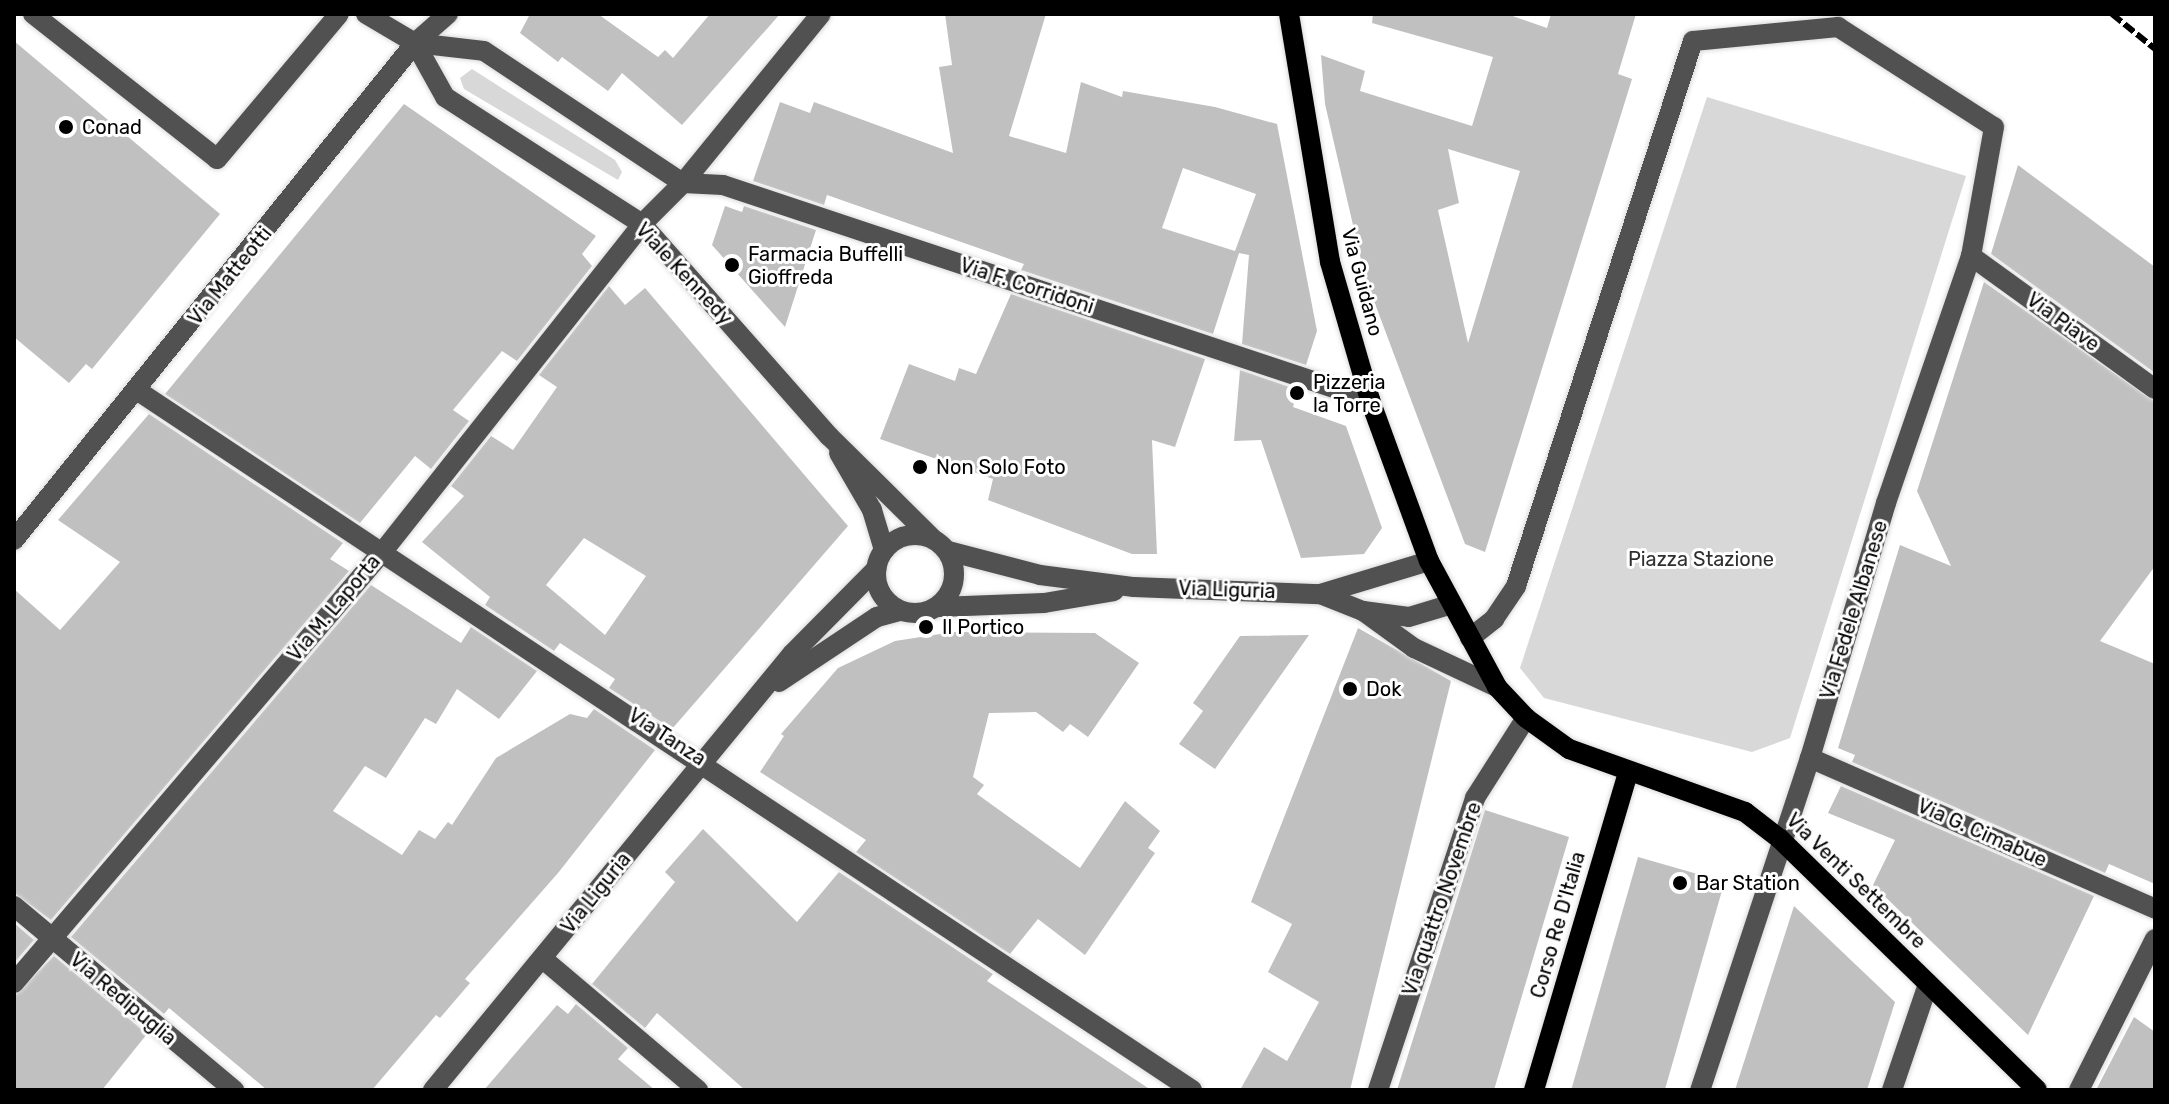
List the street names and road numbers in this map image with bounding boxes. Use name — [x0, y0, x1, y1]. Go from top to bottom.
street label: Viale Kennedy — [631, 218, 737, 330]
street label: Via Matteotti — [183, 222, 277, 330]
street label: Via Guidano — [1336, 225, 1388, 339]
street label: Via F. Corridoni — [957, 253, 1097, 319]
street label: Via Piave — [2022, 288, 2104, 356]
street label: Via Fedele Albanese — [1815, 517, 1893, 703]
street label: Via M. Laporta — [282, 550, 386, 666]
street label: Via Liguria — [1178, 576, 1276, 604]
street label: Via Tanza — [624, 703, 710, 771]
street label: Via G. Cimabue — [1914, 794, 2050, 872]
street label: Via quattro Novembre — [1398, 799, 1486, 999]
street label: Via Venti Settembre — [1781, 808, 1931, 954]
street label: Via Liguria — [556, 848, 636, 938]
street label: Corso Re D'Italia — [1526, 849, 1590, 1001]
street label: Via Redipuglia — [65, 948, 181, 1050]

